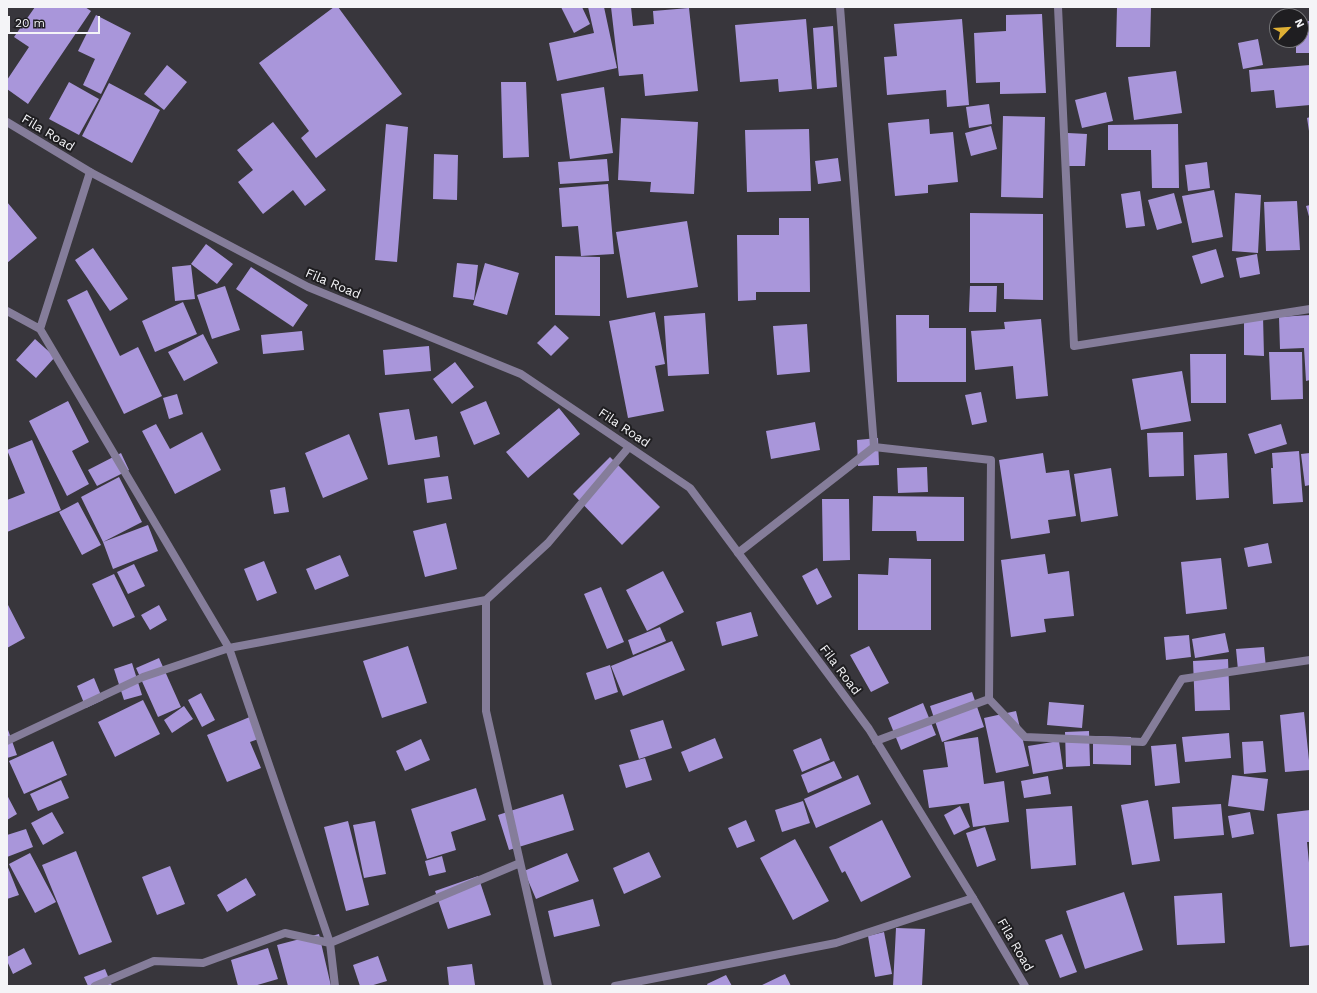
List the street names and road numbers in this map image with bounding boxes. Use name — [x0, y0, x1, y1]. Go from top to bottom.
street label: Fila Road — [19, 111, 77, 155]
street label: Fila Road — [303, 265, 363, 303]
street label: Fila Road — [595, 405, 653, 451]
street label: Fila Road — [816, 642, 864, 698]
street label: Fila Road — [994, 916, 1036, 974]

